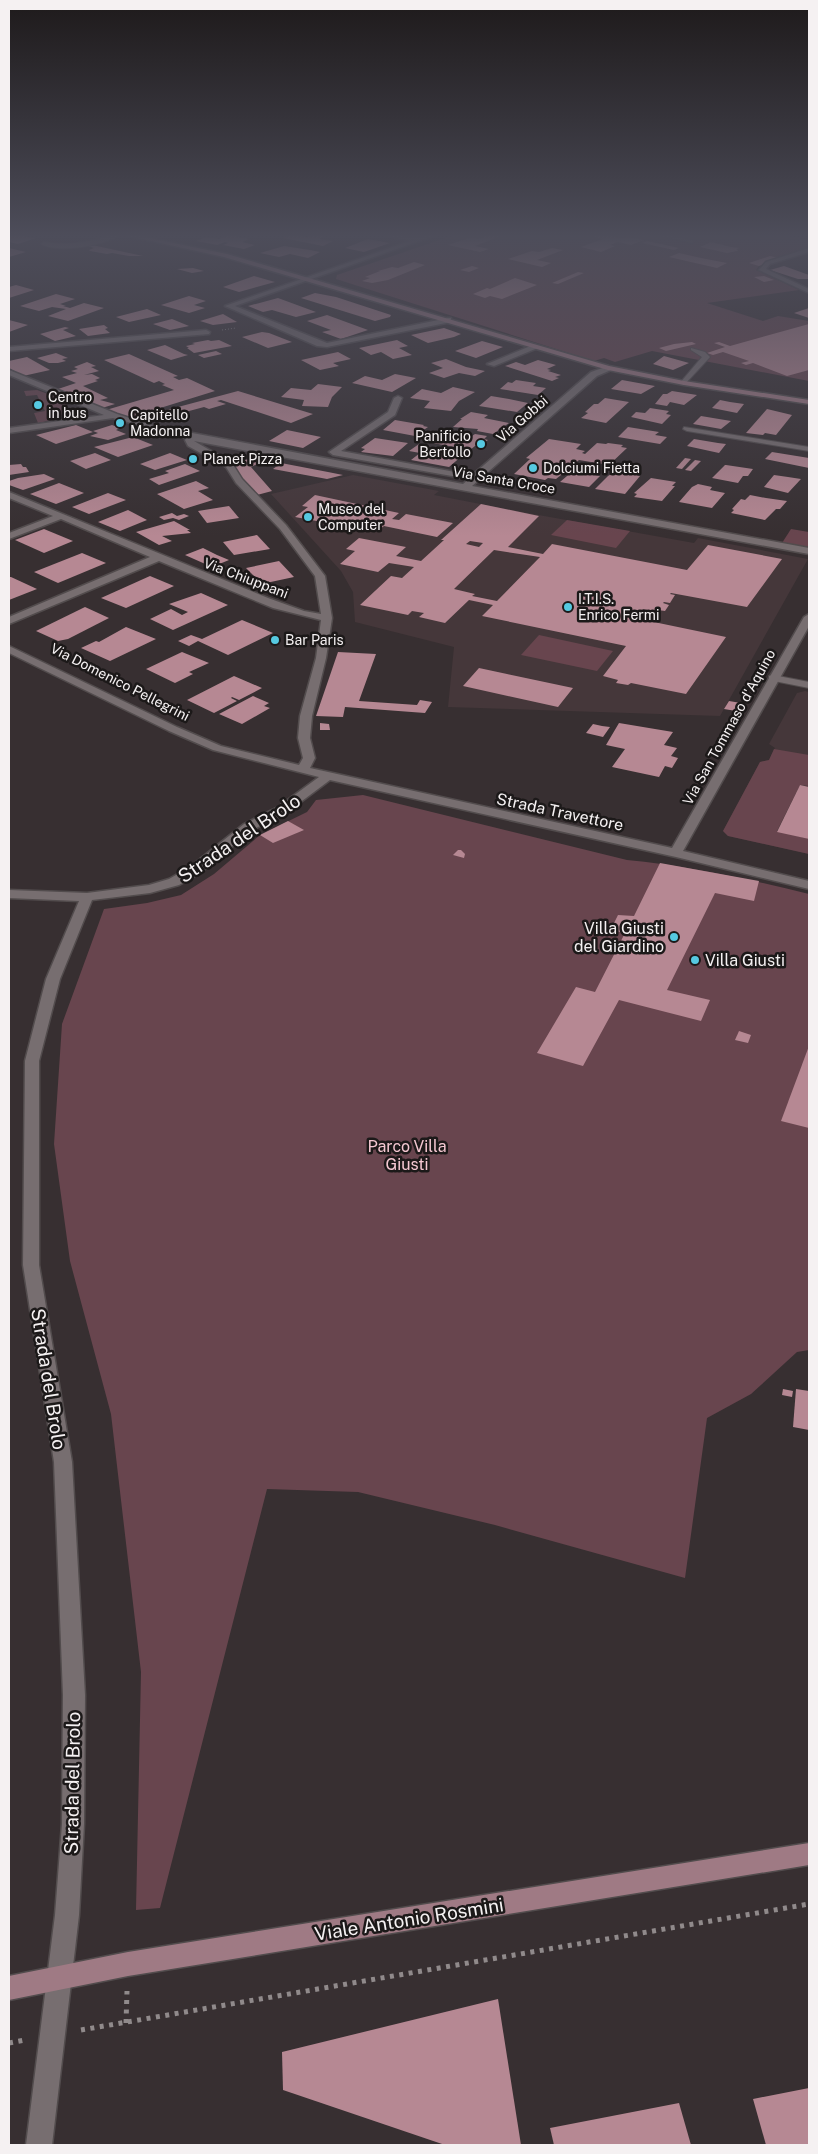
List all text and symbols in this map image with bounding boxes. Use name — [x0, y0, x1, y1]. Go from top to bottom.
place label: Centro in bus — [48, 389, 92, 421]
street label: Via Gobbi — [493, 393, 551, 445]
marker: Centro in bus — [32, 399, 44, 411]
place label: Capitello Madonna — [130, 407, 190, 439]
marker: Capitello Madonna — [114, 417, 126, 429]
place label: Panificio Bertollo — [415, 428, 471, 460]
marker: Panificio Bertollo — [475, 438, 487, 450]
place label: Planet Pizza — [203, 451, 282, 467]
marker: Planet Pizza — [187, 453, 199, 465]
place label: Dolciumi Fietta — [543, 460, 640, 476]
marker: Dolciumi Fietta — [527, 462, 539, 474]
street label: Via Santa Croce — [451, 463, 557, 497]
place label: Museo del Computer — [318, 501, 385, 533]
marker: Museo del Computer — [302, 511, 314, 523]
street label: Via Chiuppani — [201, 555, 291, 601]
place label: I.T.I.S. Enrico Fermi — [578, 591, 659, 623]
marker: I.T.I.S. Enrico Fermi — [562, 601, 574, 613]
place label: Bar Paris — [285, 632, 344, 648]
marker: Bar Paris — [269, 634, 281, 646]
street label: Via Domenico Pellegrini — [48, 640, 192, 724]
street label: Via San Tommaso d'Aquino — [679, 646, 779, 808]
street label: Strada del Brolo — [174, 789, 304, 887]
street label: Strada Travettore — [495, 789, 625, 835]
place label: Villa Giusti del Giardino — [574, 919, 664, 956]
marker: Villa Giusti del Giardino — [668, 931, 680, 943]
place label: Villa Giusti — [705, 951, 785, 970]
marker: Villa Giusti — [689, 954, 701, 966]
park label: Parco Villa Giusti — [367, 1137, 447, 1174]
street label: Strada del Brolo — [27, 1307, 71, 1451]
street label: Strada del Brolo — [60, 1711, 84, 1855]
street label: Viale Antonio Rosmini — [313, 1893, 505, 1945]

